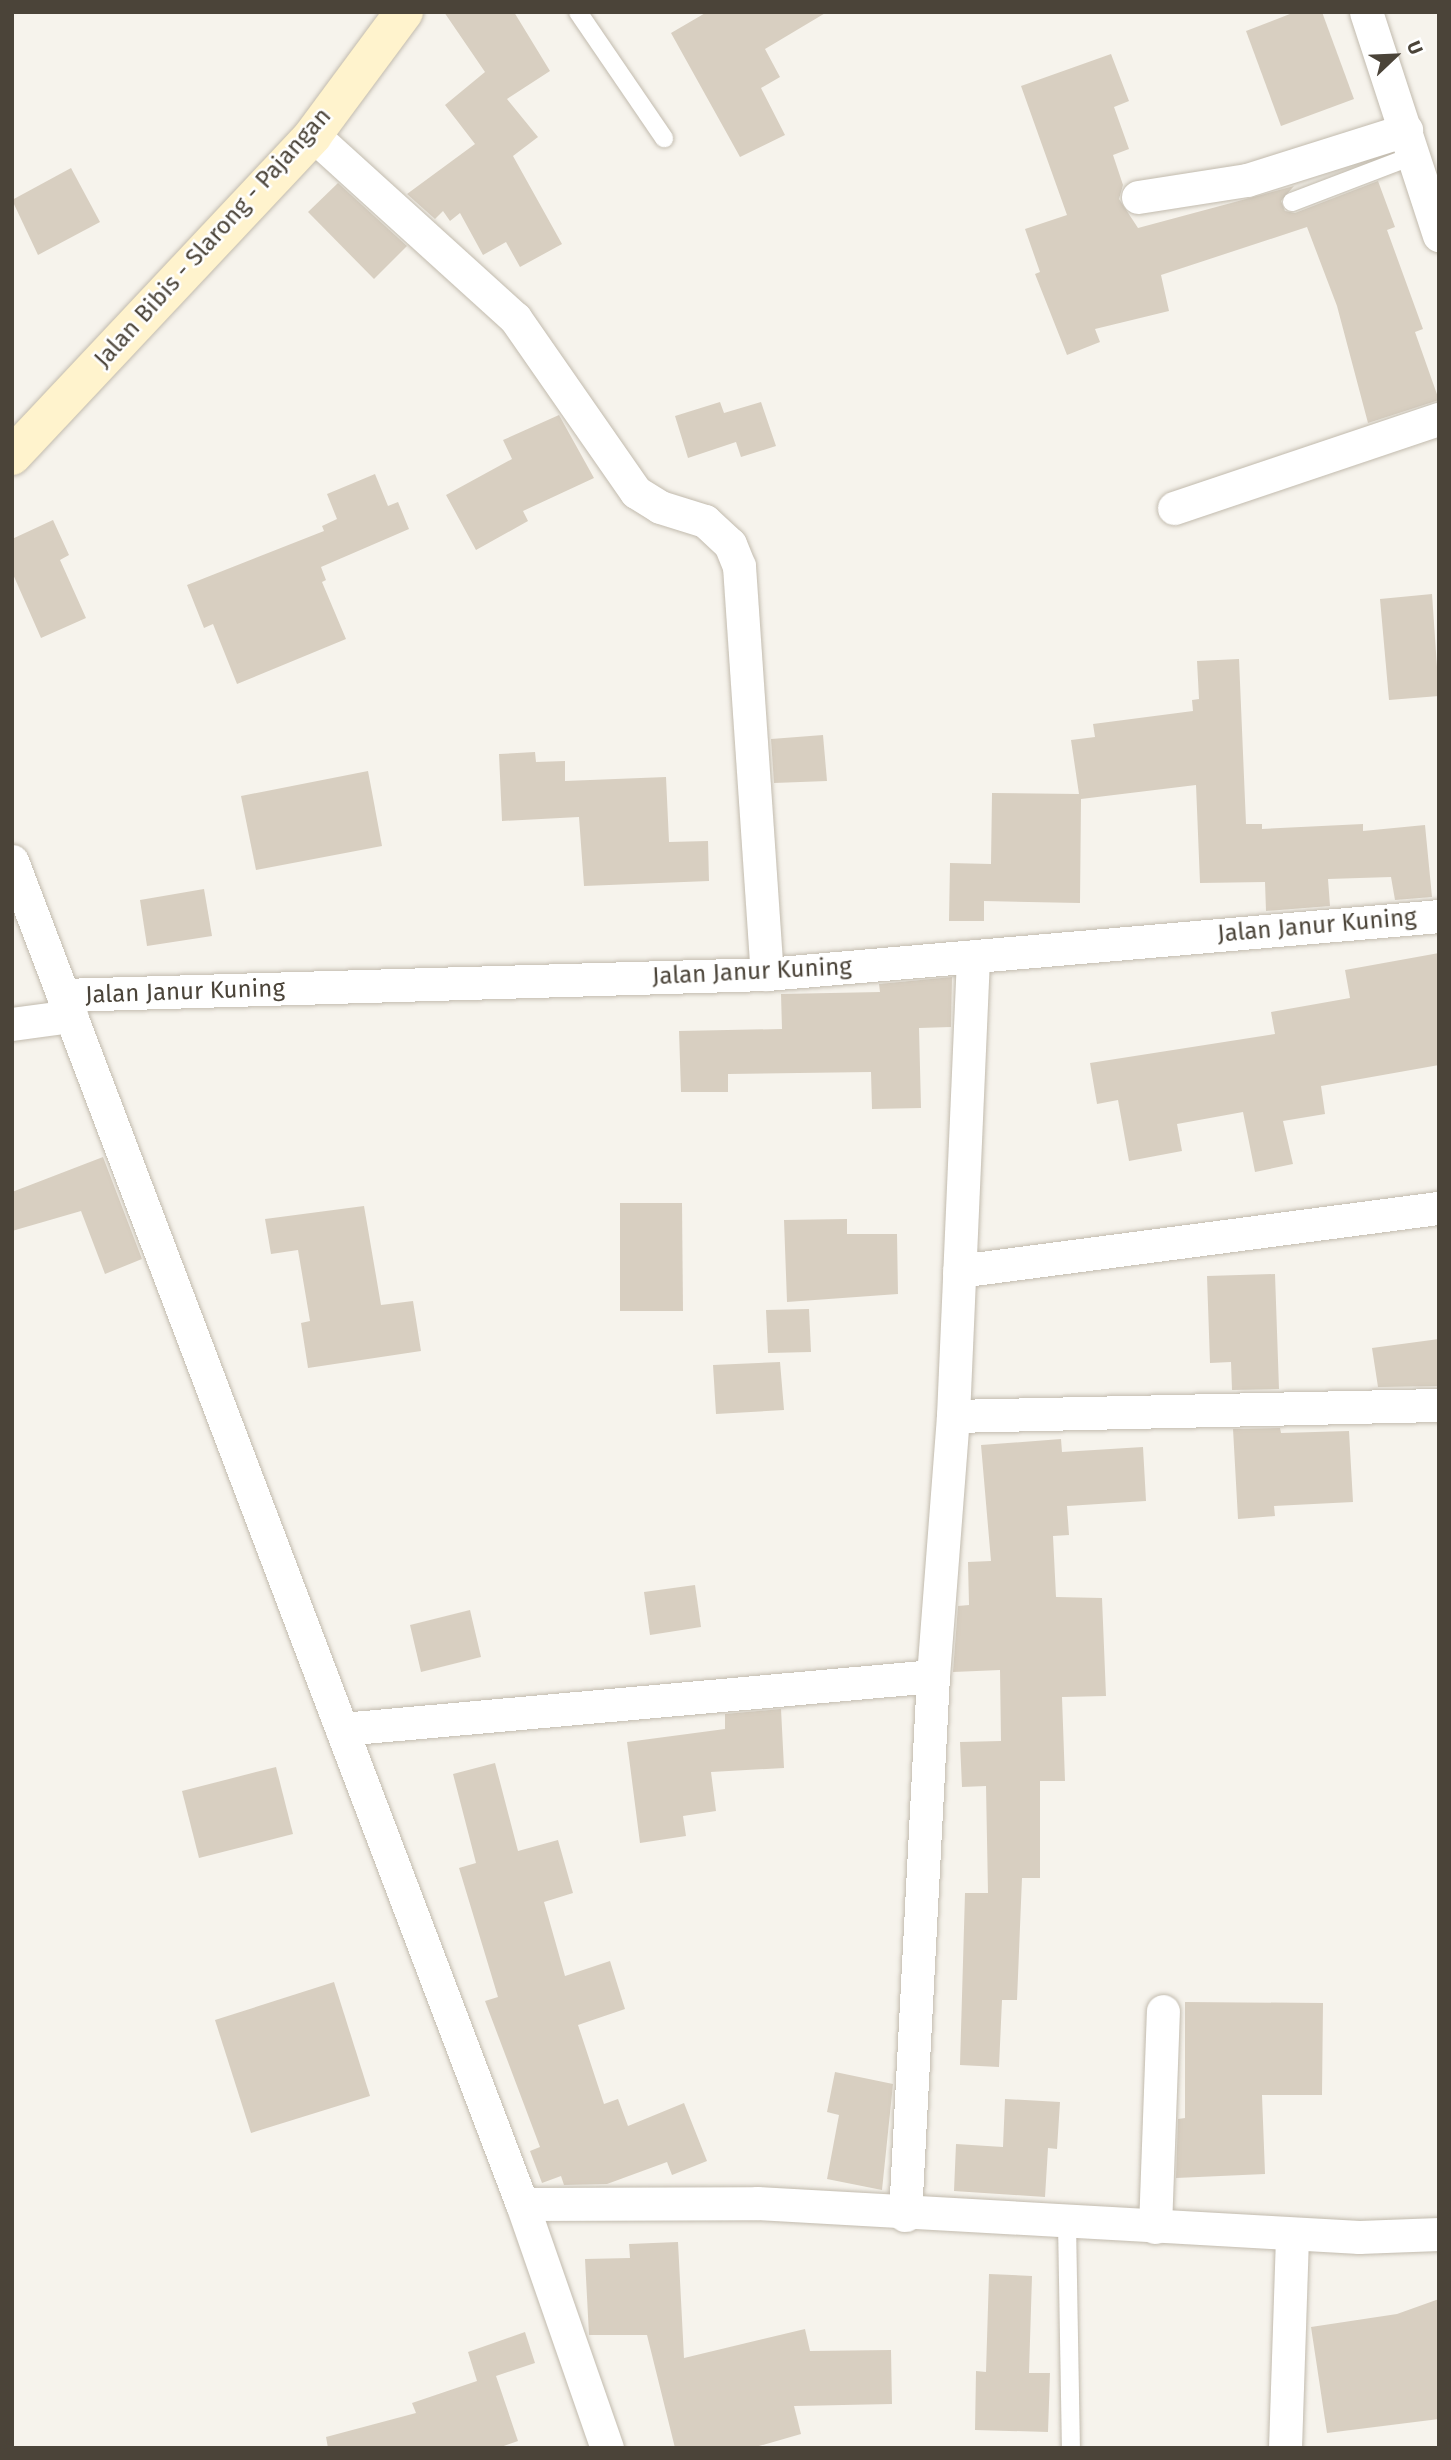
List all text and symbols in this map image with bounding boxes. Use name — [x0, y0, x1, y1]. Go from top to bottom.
north arrow — [1360, 21, 1430, 91]
text: U — [1402, 37, 1428, 58]
street label: Jalan Bibis - Slarong - Pajangan — [89, 102, 337, 374]
street label: Jalan Janur Kuning — [1216, 903, 1418, 949]
street label: Jalan Janur Kuning — [651, 952, 853, 992]
street label: Jalan Janur Kuning — [85, 974, 285, 1010]

